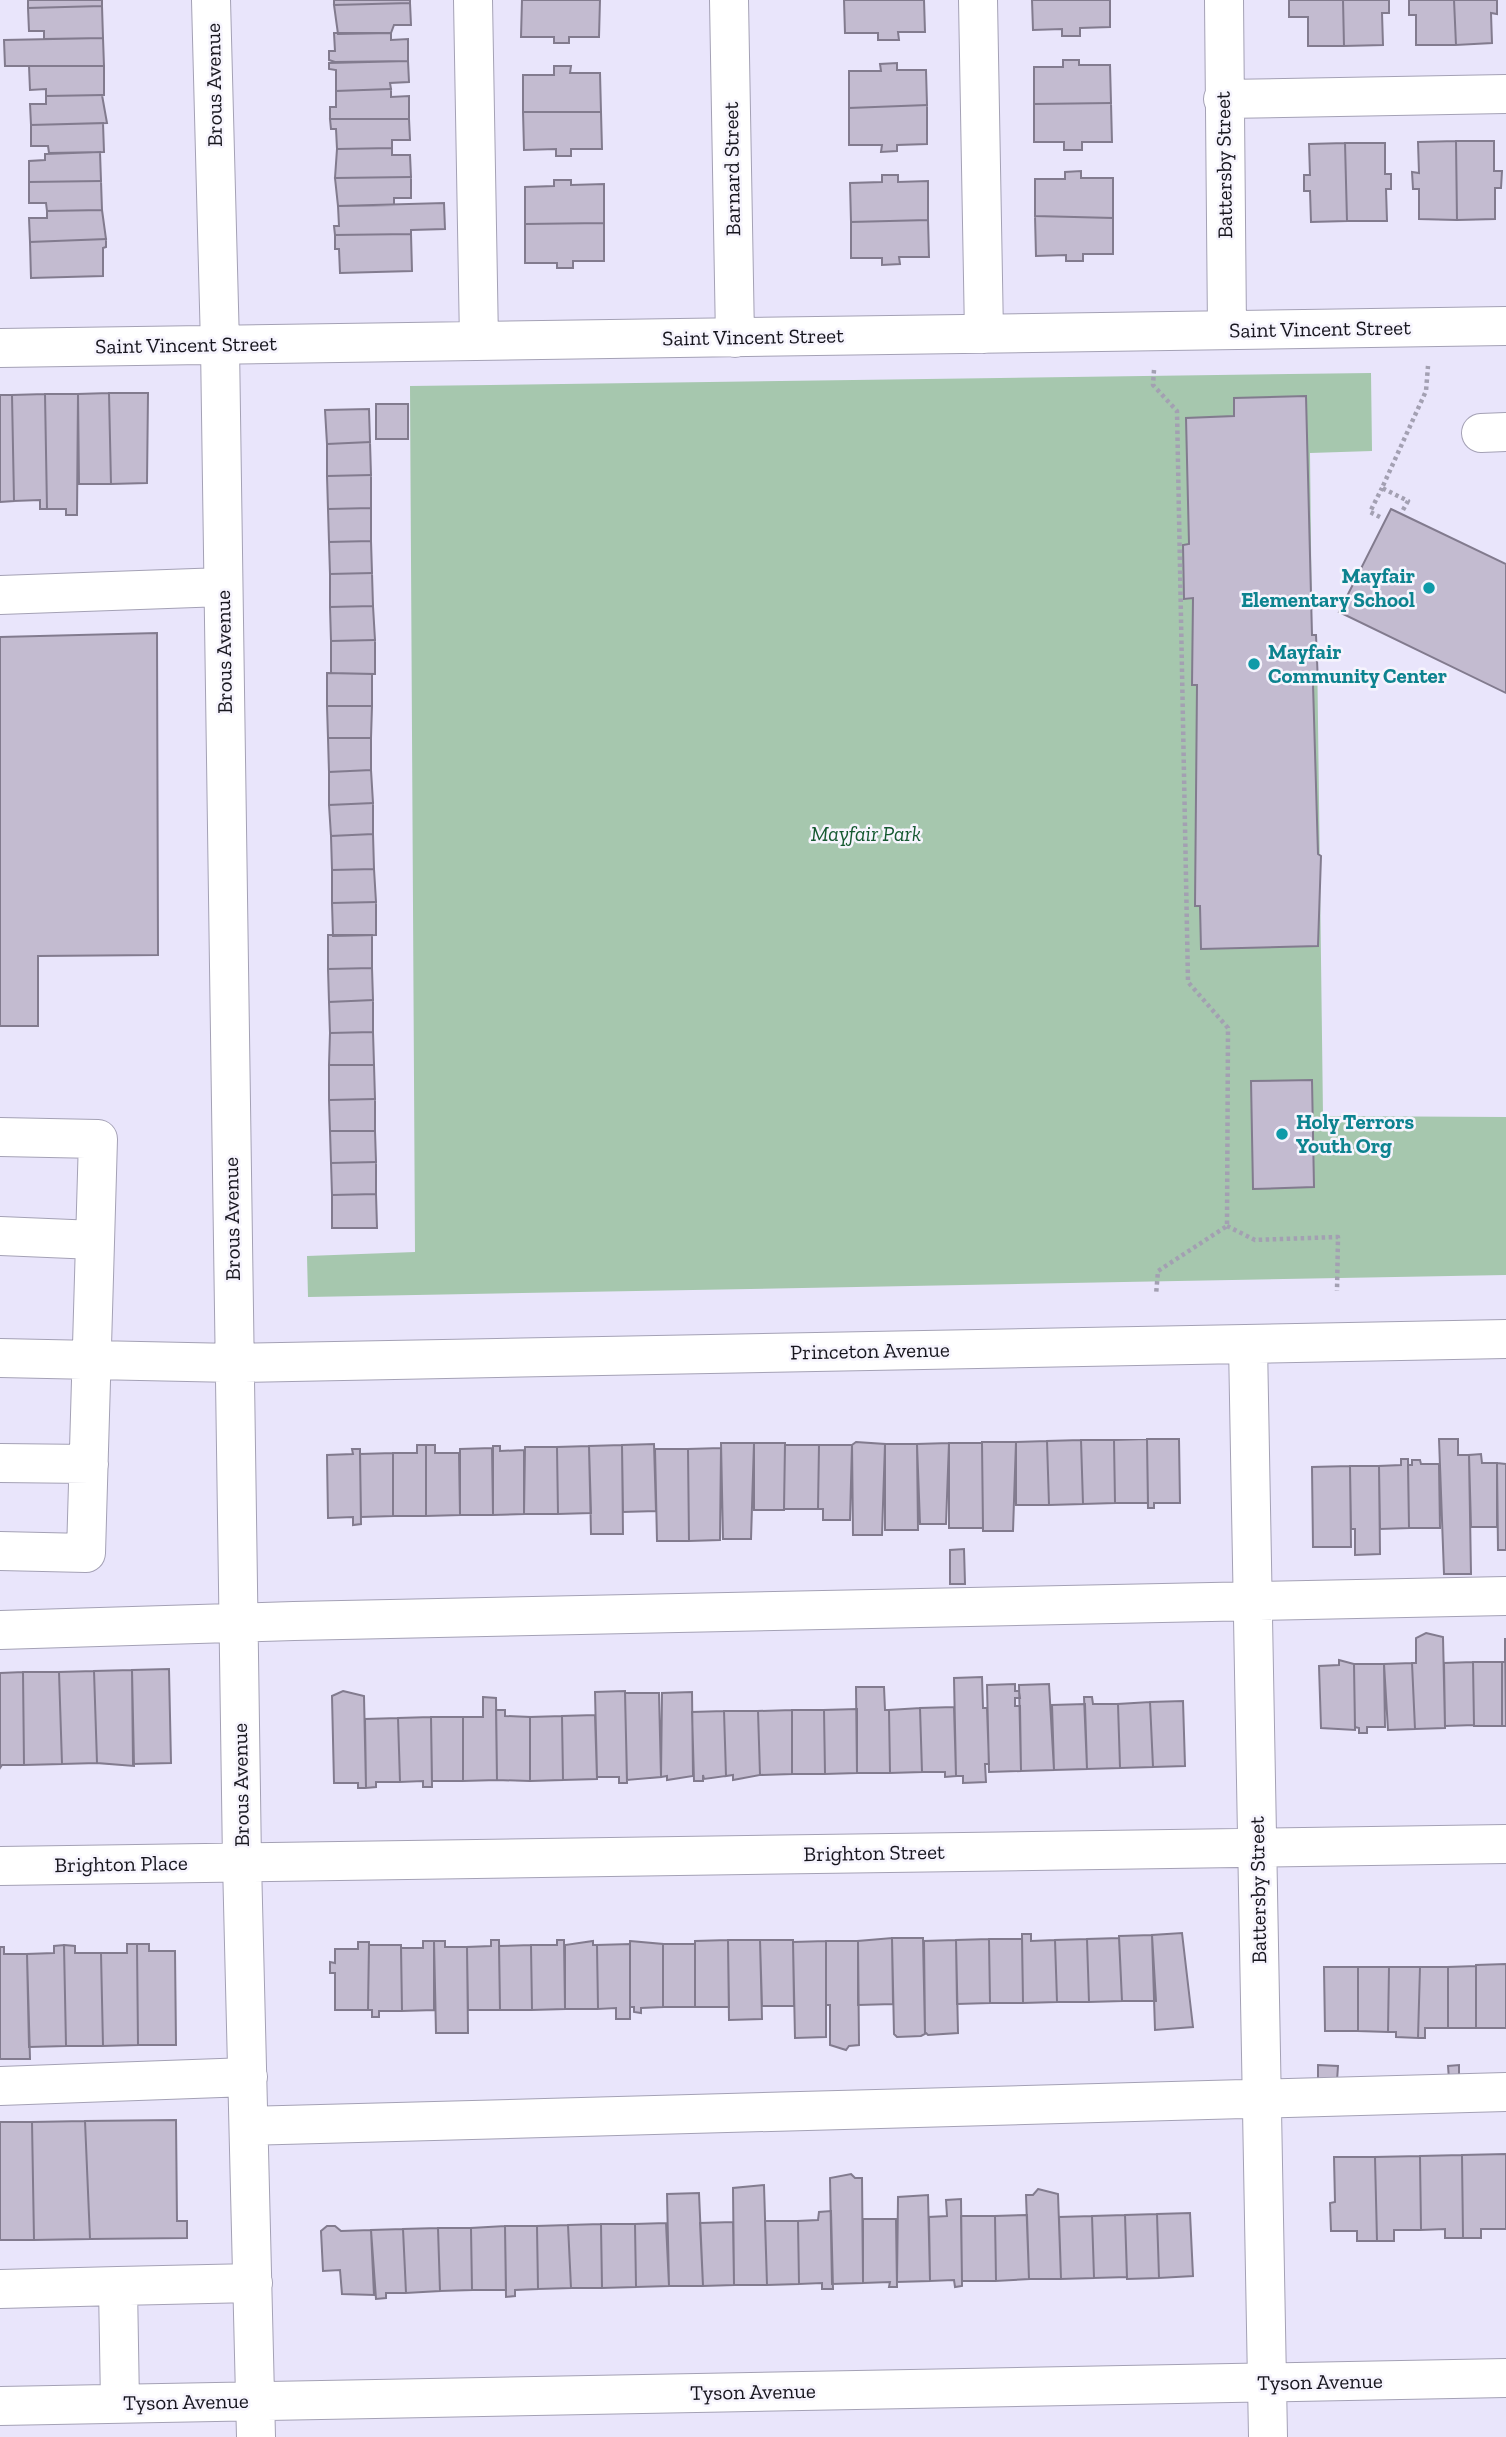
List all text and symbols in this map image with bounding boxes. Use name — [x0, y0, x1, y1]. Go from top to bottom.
street label: Brous Avenue — [200, 23, 227, 147]
street label: Battersby Street — [1210, 91, 1237, 239]
street label: Barnard Street — [718, 101, 745, 236]
street label: Saint Vincent Street — [1229, 314, 1411, 343]
street label: Saint Vincent Street — [662, 322, 844, 351]
street label: Saint Vincent Street — [95, 330, 277, 359]
place label: Mayfair Elementary School — [1241, 563, 1415, 612]
marker: Mayfair Elementary School — [1421, 580, 1437, 596]
street label: Brous Avenue — [210, 590, 237, 714]
place label: Mayfair Community Center — [1268, 639, 1447, 688]
marker: Mayfair Community Center — [1246, 656, 1262, 672]
park label: Mayfair Park — [811, 821, 921, 846]
place label: Holy Terrors Youth Org — [1296, 1109, 1414, 1158]
marker: Holy Terrors Youth Org — [1274, 1126, 1290, 1142]
street label: Brous Avenue — [218, 1157, 245, 1281]
street label: Princeton Avenue — [790, 1337, 950, 1364]
street label: Brous Avenue — [227, 1723, 254, 1847]
street label: Battersby Street — [1244, 1816, 1271, 1964]
street label: Brighton Street — [803, 1839, 945, 1866]
street label: Brighton Place — [54, 1850, 188, 1877]
street label: Tyson Avenue — [1257, 2368, 1383, 2395]
street label: Tyson Avenue — [690, 2378, 816, 2405]
street label: Tyson Avenue — [123, 2388, 249, 2415]

